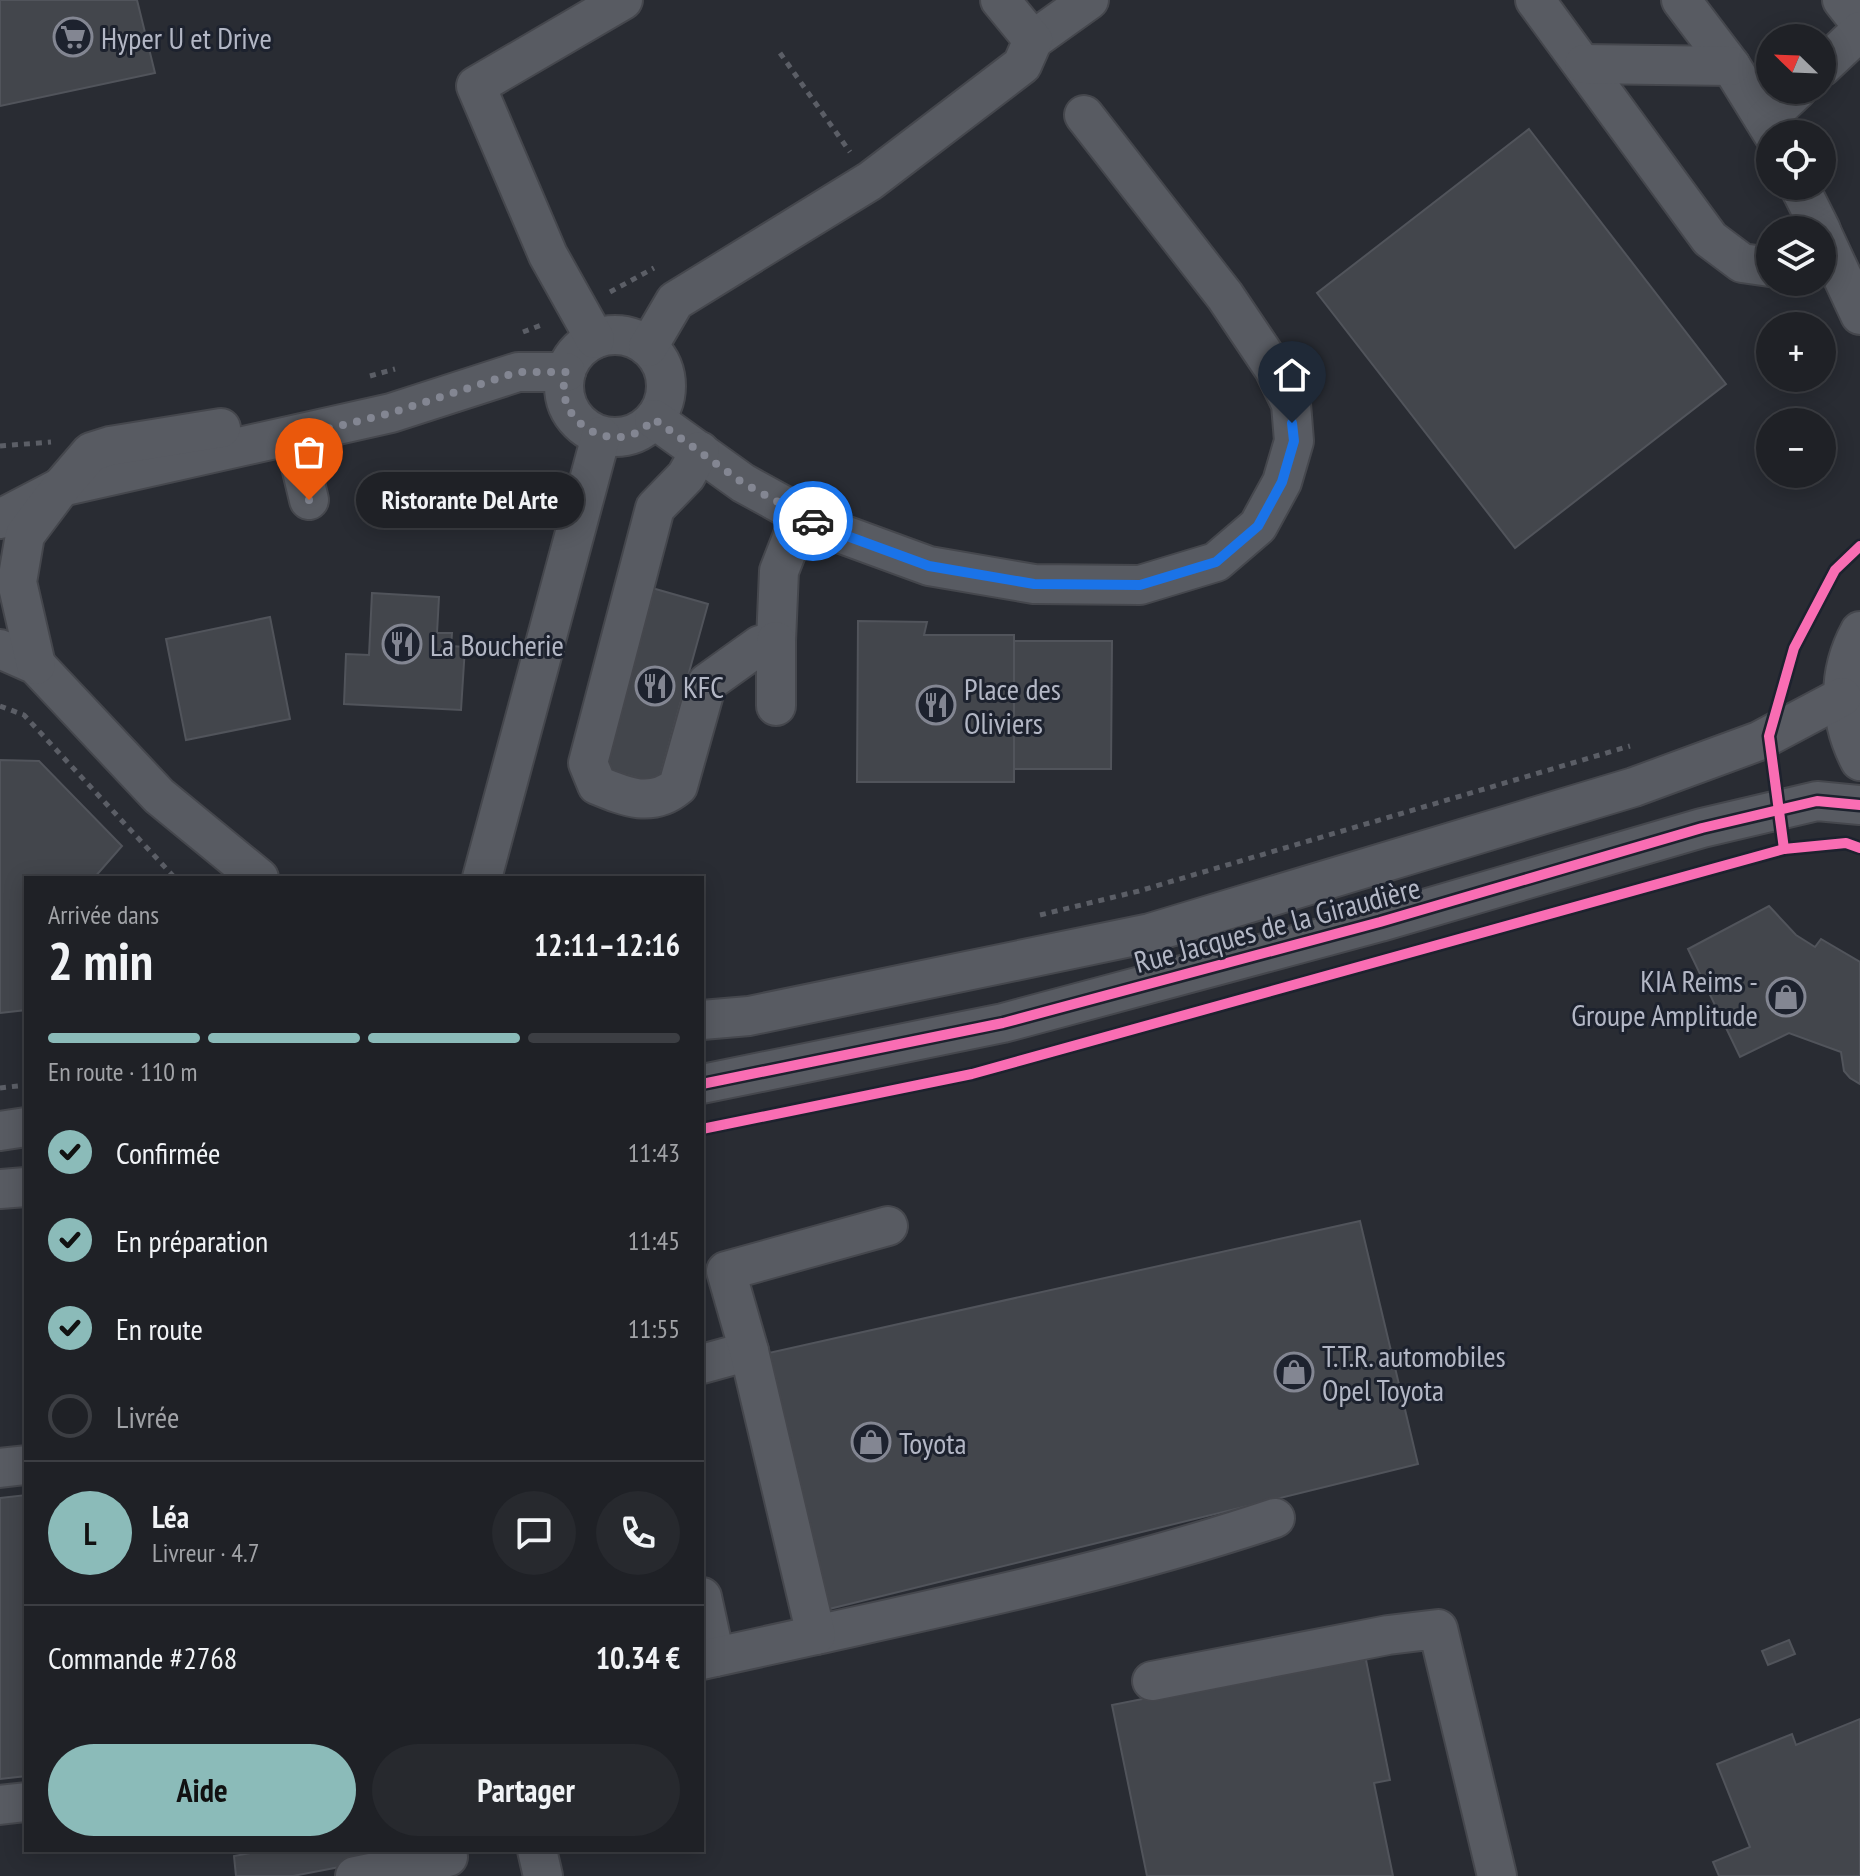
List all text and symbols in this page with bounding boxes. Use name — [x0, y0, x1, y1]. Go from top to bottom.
supermarket icon: Hyper U et Drive — [52, 16, 94, 58]
place label: Hyper U et Drive — [101, 18, 272, 57]
north arrow — [1756, 24, 1836, 104]
map controls — [1756, 24, 1836, 488]
button: locate — [1756, 120, 1836, 200]
button: layers — [1756, 216, 1836, 296]
button: + — [1756, 312, 1836, 392]
pin — [1258, 341, 1326, 423]
icon: home — [1270, 353, 1314, 397]
button: − — [1756, 408, 1836, 488]
pin — [275, 418, 343, 500]
icon: bag — [287, 430, 331, 474]
callout: Ristorante Del Arte — [357, 472, 585, 528]
courier — [773, 481, 853, 561]
text: Ristorante Del Arte — [381, 483, 559, 516]
icon: car — [791, 499, 835, 543]
restaurant icon: La Boucherie — [381, 623, 423, 665]
place label: La Boucherie — [430, 625, 564, 664]
restaurant icon: KFC — [634, 665, 676, 707]
place label: KFC — [683, 667, 724, 706]
place label: Place des Oliviers — [964, 669, 1061, 742]
restaurant icon: Place des Oliviers — [915, 684, 957, 726]
street label: Rue Jacques de la Giraudière — [1130, 867, 1424, 981]
text: Arrivée dans — [48, 898, 159, 931]
text: 12:11–12:16 — [534, 925, 680, 964]
text: 2 min — [48, 927, 153, 994]
place label: KIA Reims - Groupe Amplitude — [1571, 961, 1758, 1034]
shop icon: KIA Reims - Groupe Amplitude — [1765, 976, 1807, 1018]
text: En route · 110 m — [48, 1055, 198, 1088]
icon: check — [48, 1130, 92, 1174]
text: Confirmée — [116, 1133, 220, 1172]
text: 11:43 — [628, 1136, 680, 1169]
icon: check — [48, 1218, 92, 1262]
text: En préparation — [116, 1221, 268, 1260]
text: 11:45 — [628, 1224, 680, 1257]
icon: check — [48, 1306, 92, 1350]
text: En route — [116, 1309, 203, 1348]
text: 11:55 — [628, 1312, 680, 1345]
place label: T.T.R. automobiles Opel Toyota — [1322, 1336, 1506, 1409]
shop icon: T.T.R. automobiles Opel Toyota — [1273, 1351, 1315, 1393]
text: Livrée — [116, 1397, 179, 1436]
shop icon: Toyota — [850, 1421, 892, 1463]
place label: Toyota — [899, 1423, 966, 1462]
button: chat — [492, 1491, 576, 1575]
button: phone — [596, 1491, 680, 1575]
text: Léa — [152, 1497, 189, 1536]
text: L — [84, 1514, 96, 1553]
text: Livreur · 4.7 — [152, 1536, 259, 1569]
text: Commande #2768 — [48, 1638, 237, 1677]
text: 10.34 € — [596, 1638, 680, 1677]
button: Aide — [48, 1744, 356, 1836]
button: Partager — [372, 1744, 680, 1836]

